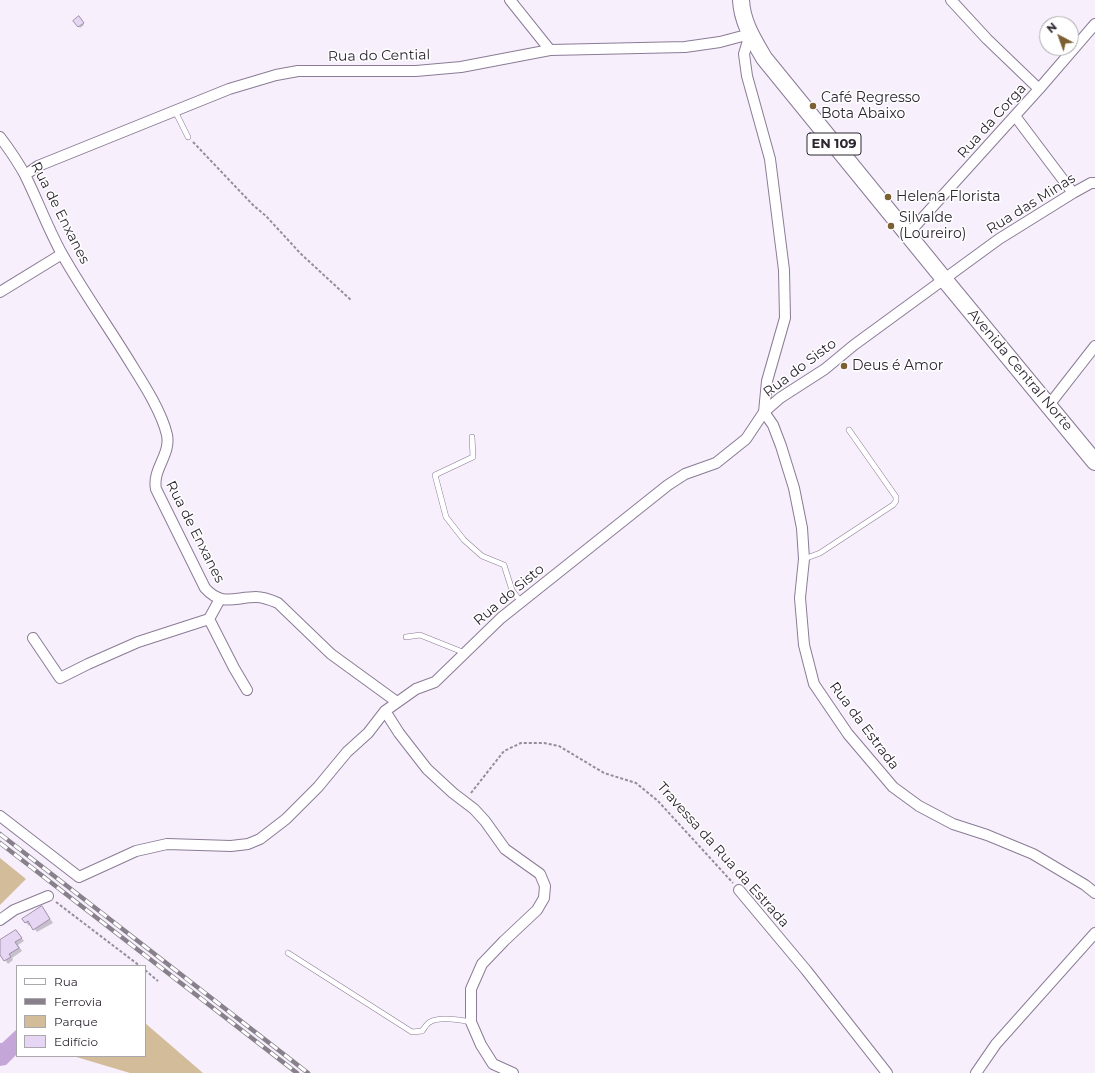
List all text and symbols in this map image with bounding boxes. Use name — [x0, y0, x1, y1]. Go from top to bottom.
north arrow — [1039, 16, 1079, 56]
text: N — [1044, 20, 1060, 36]
street label: Rua do Cential — [328, 47, 430, 65]
street label: Rua da Corga — [954, 80, 1030, 162]
place label: Café Regresso Bota Abaixo — [821, 90, 920, 122]
marker: Café Regresso Bota Abaixo — [808, 101, 818, 111]
road number: EN 109 — [807, 133, 861, 155]
street label: Rua de Enxanes — [27, 159, 93, 267]
street label: Rua das Minas — [984, 170, 1078, 238]
place label: Helena Florista — [896, 189, 1001, 205]
marker: Helena Florista — [883, 192, 893, 202]
place label: Silvalde (Loureiro) — [899, 210, 966, 242]
marker: Silvalde (Loureiro) — [886, 221, 896, 231]
street label: Avenida Central Norte — [964, 306, 1076, 434]
street label: Rua do Sisto — [760, 335, 840, 401]
place label: Deus é Amor — [852, 358, 943, 374]
marker: Deus é Amor — [839, 361, 849, 371]
street label: Rua de Enxanes — [162, 478, 228, 586]
street label: Rua do Sisto — [470, 561, 548, 629]
street label: Rua da Estrada — [825, 679, 903, 773]
street label: Travessa da Rua da Estrada — [653, 779, 793, 931]
legend — [16, 965, 146, 1057]
text: Rua — [54, 974, 78, 989]
text: Ferrovia — [54, 994, 102, 1009]
text: Parque — [54, 1014, 98, 1029]
text: Edifício — [54, 1034, 98, 1049]

